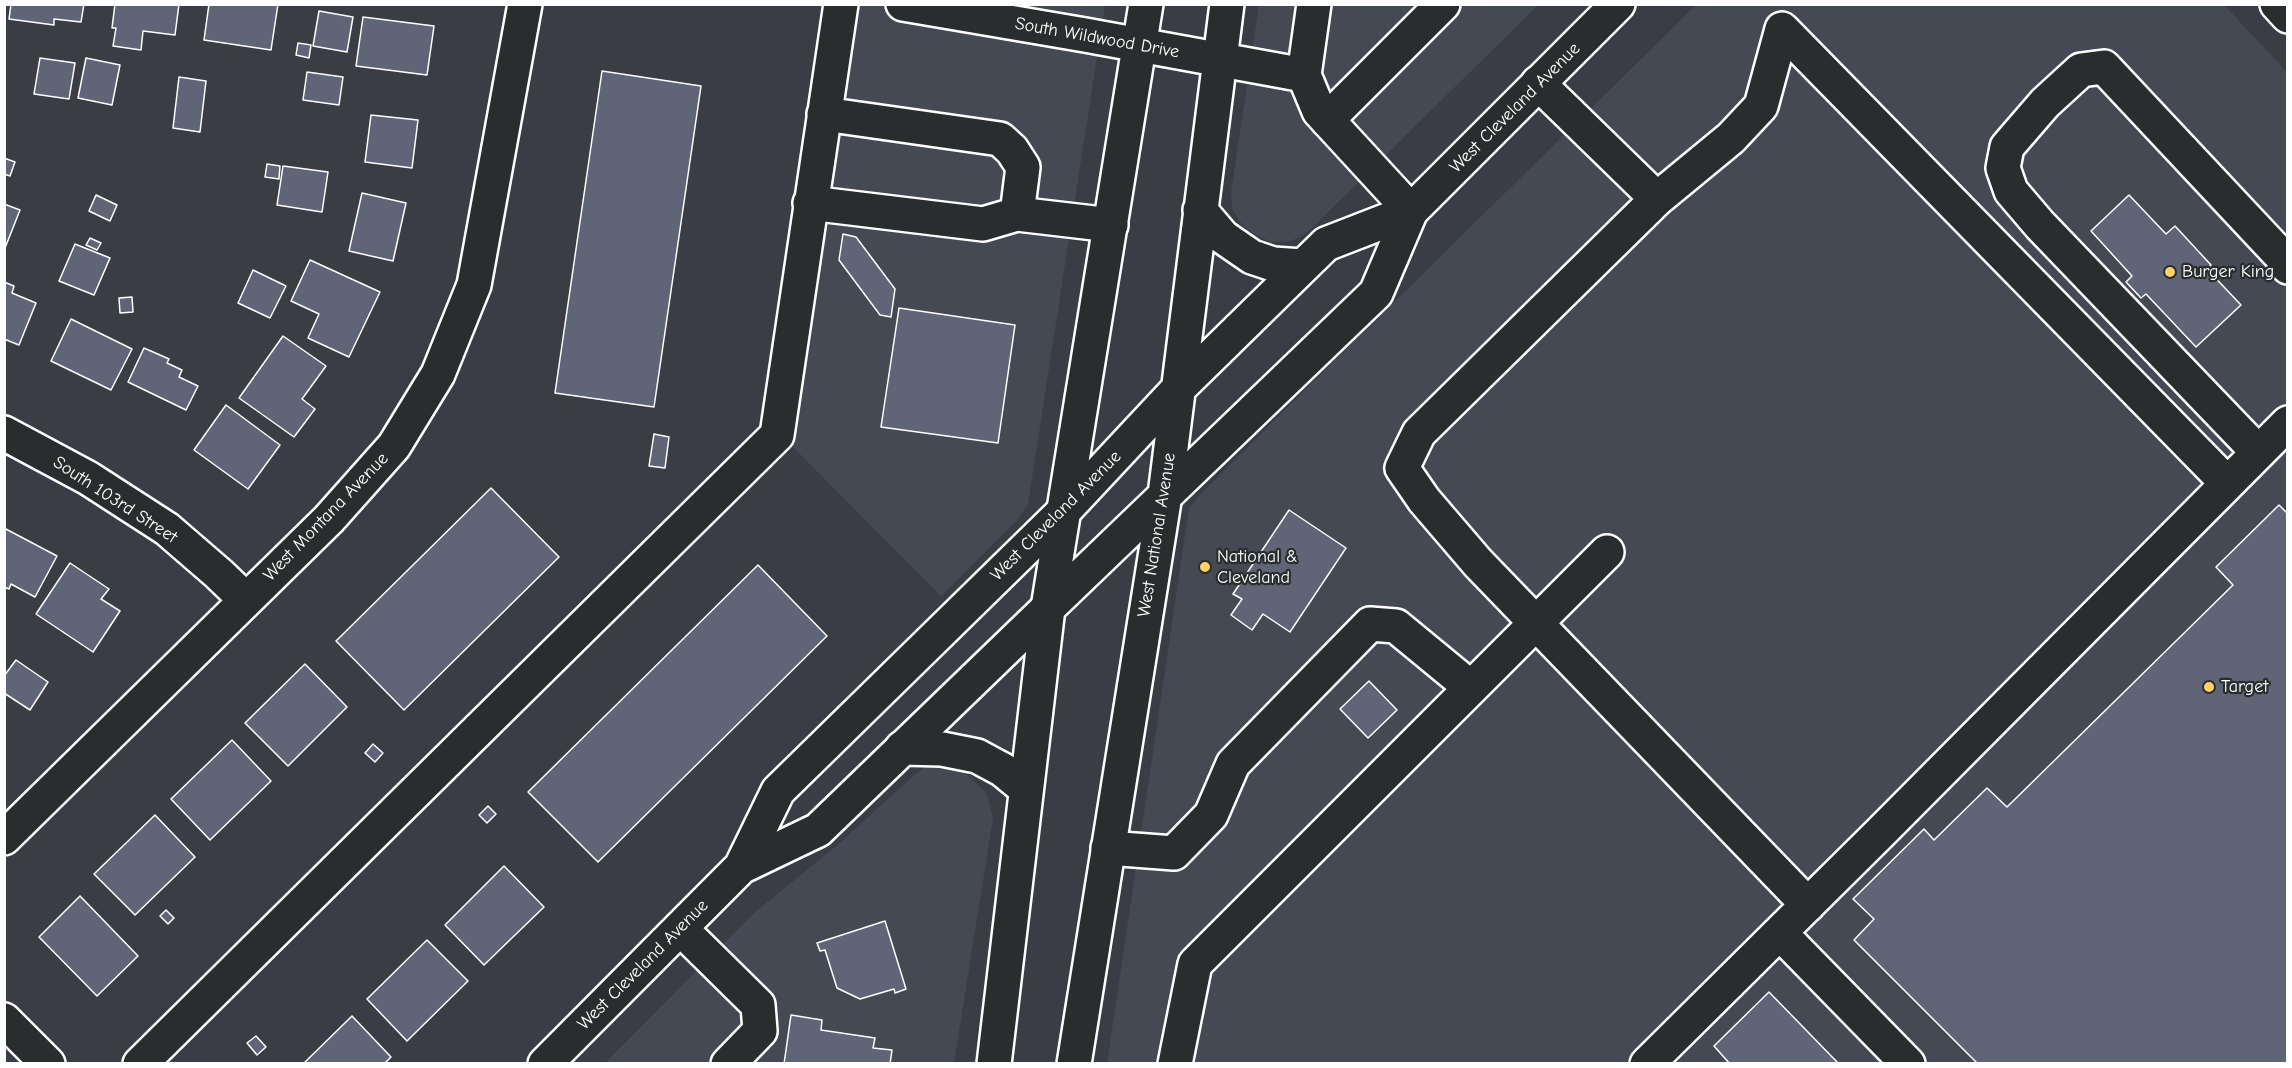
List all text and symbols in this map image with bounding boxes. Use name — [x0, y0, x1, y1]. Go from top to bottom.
street label: South Wildwood Drive — [1013, 13, 1181, 63]
street label: West Cleveland Avenue — [1445, 38, 1585, 178]
place label: Burger King — [2182, 261, 2274, 283]
marker: Burger King — [2163, 265, 2177, 279]
street label: West Cleveland Avenue — [986, 446, 1126, 586]
street label: West Montana Avenue — [259, 448, 393, 586]
street label: West National Avenue — [1133, 451, 1181, 619]
street label: South 103rd Street — [49, 452, 181, 548]
place label: National & Cleveland — [1217, 546, 1298, 588]
marker: National & Cleveland — [1198, 560, 1212, 574]
place label: Target — [2221, 676, 2268, 698]
marker: Target — [2202, 680, 2216, 694]
street label: West Cleveland Avenue — [573, 895, 713, 1035]

